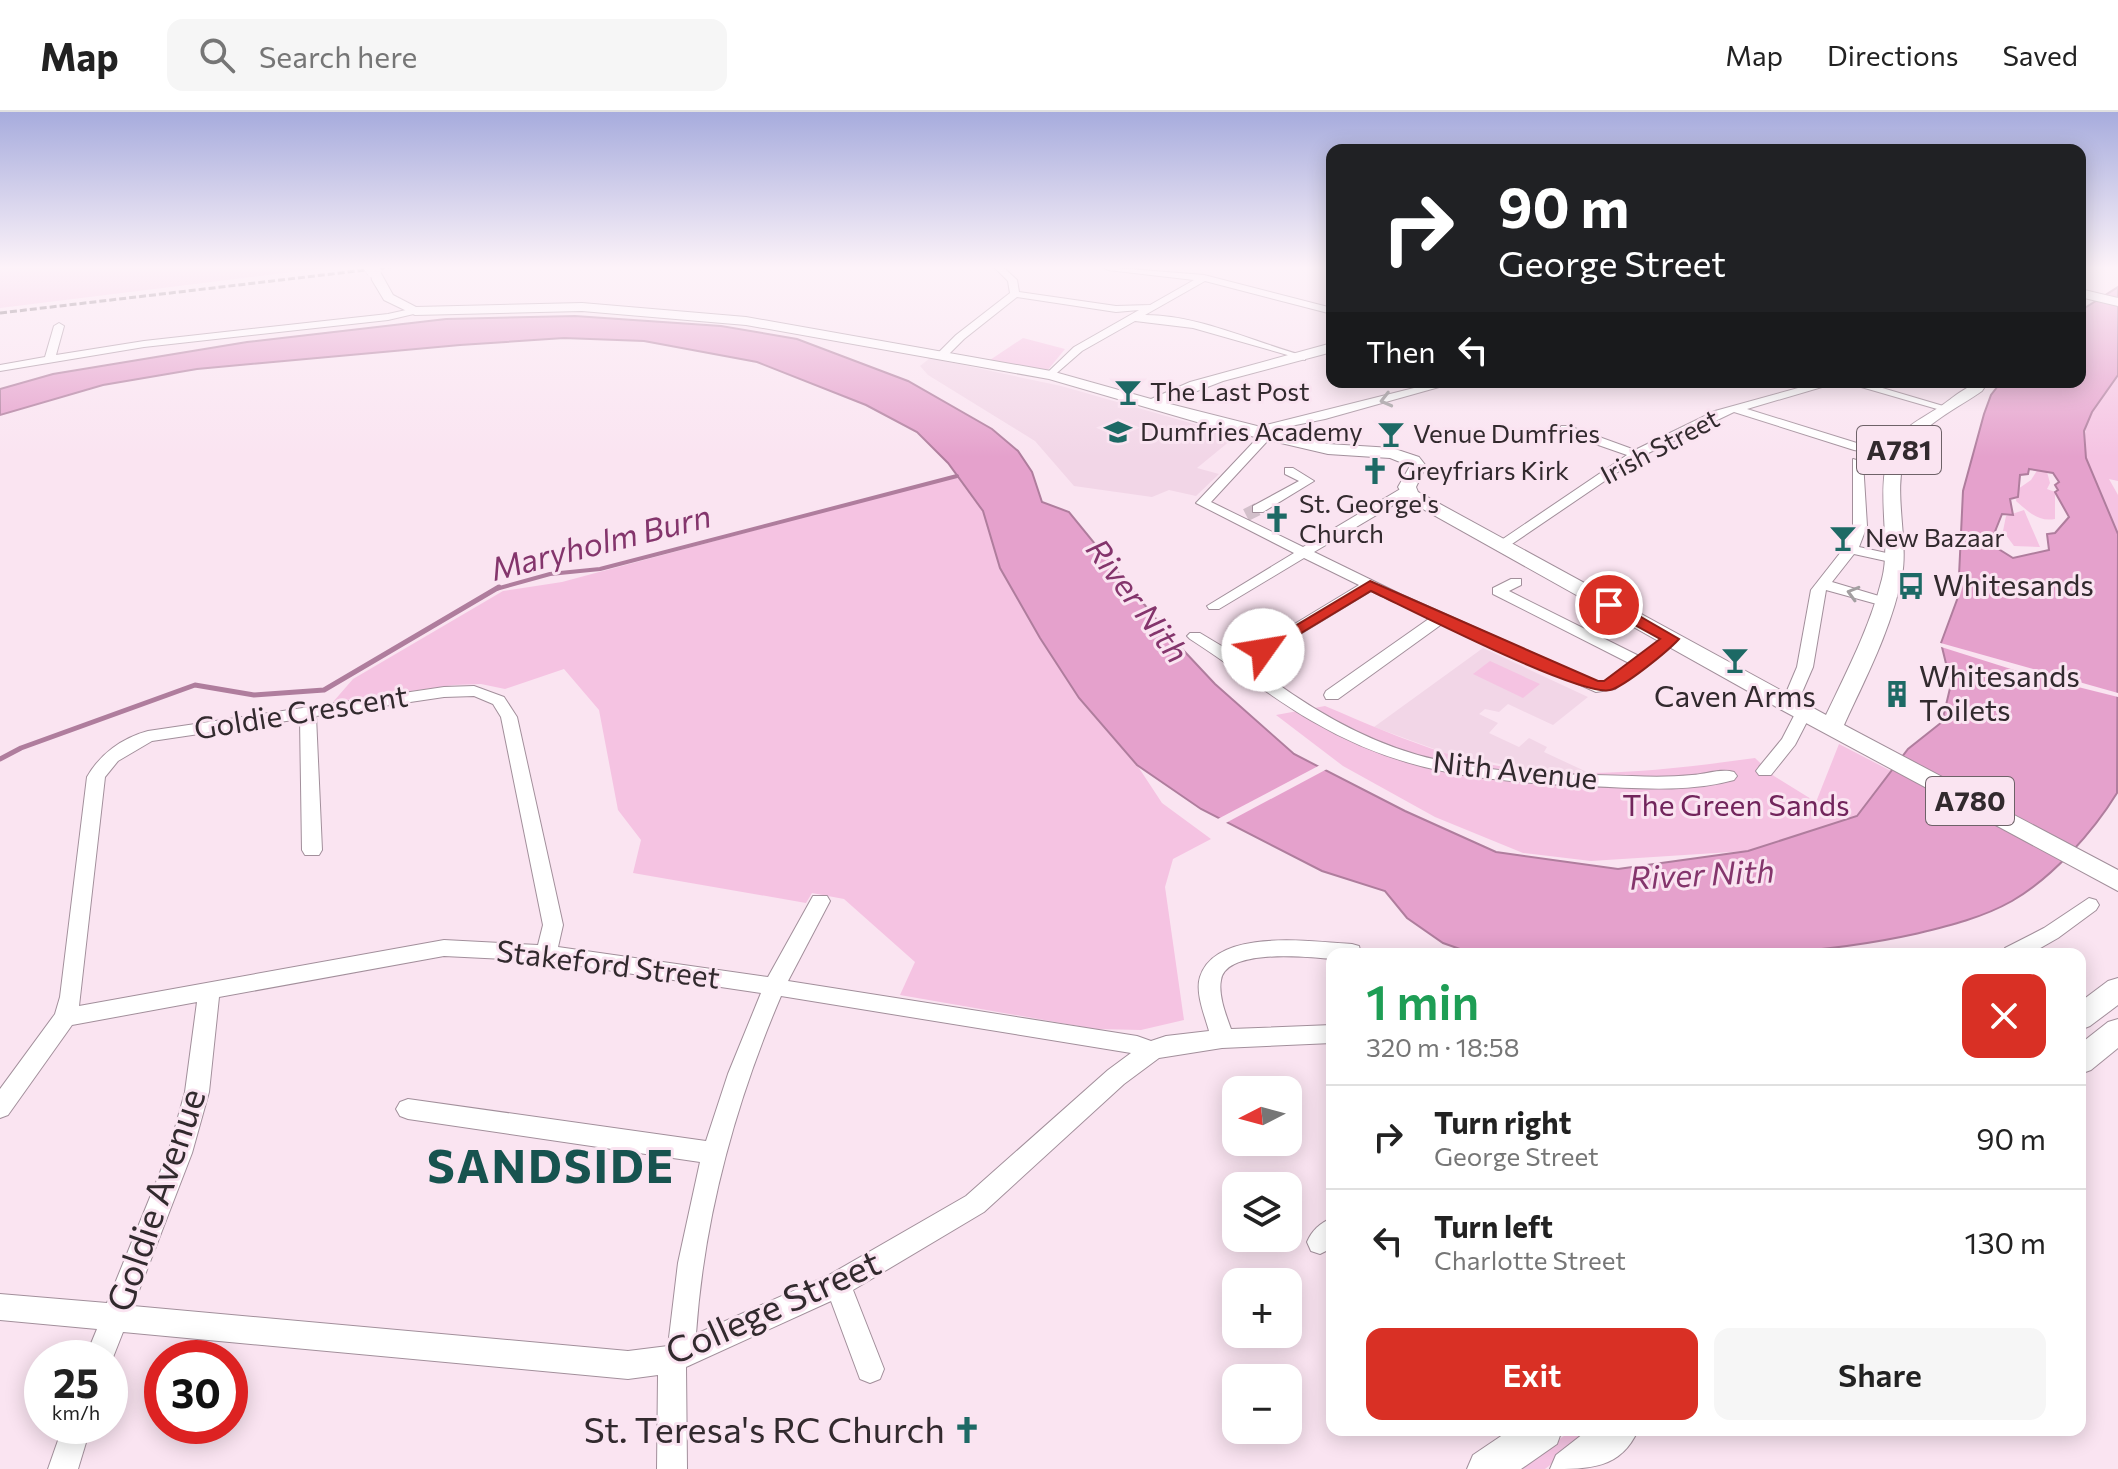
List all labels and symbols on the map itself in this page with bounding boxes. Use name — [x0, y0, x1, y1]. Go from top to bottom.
place label: The Last Post — [1150, 375, 1310, 406]
bar icon: The Last Post — [1113, 377, 1143, 407]
one-way arrow — [1380, 391, 1393, 408]
street label: Irish Street — [1595, 402, 1724, 490]
place label: Dumfries Academy — [1140, 415, 1363, 446]
school or university icon: Dumfries Academy — [1103, 417, 1133, 447]
place label: Venue Dumfries — [1413, 417, 1600, 448]
bar icon: Venue Dumfries — [1376, 419, 1406, 449]
road number: A781 — [1857, 426, 1941, 474]
place label: Greyfriars Kirk — [1397, 454, 1569, 485]
church icon: Greyfriars Kirk — [1360, 456, 1390, 486]
place label: St. George's Church — [1299, 487, 1439, 548]
water label: Maryholm Burn — [486, 494, 715, 588]
church icon: St. George's Church — [1262, 504, 1292, 534]
place label: New Bazaar — [1865, 521, 2005, 552]
bar icon: New Bazaar — [1828, 523, 1858, 553]
water label: River Nith — [1079, 530, 1198, 670]
place label: Whitesands — [1933, 565, 2094, 602]
pin — [1575, 571, 1643, 639]
bus stop icon: Whitesands — [1896, 571, 1926, 601]
one-way arrow — [1847, 586, 1861, 602]
position arrow — [1221, 608, 1305, 692]
bar icon: Caven Arms — [1720, 645, 1750, 675]
place label: Whitesands Toilets — [1919, 656, 2080, 727]
street label: Goldie Crescent — [191, 675, 410, 746]
place label: Caven Arms — [1654, 676, 1816, 713]
building icon: Whitesands Toilets — [1882, 679, 1912, 709]
street label: Nith Avenue — [1431, 741, 1600, 796]
road number: A780 — [1926, 777, 2014, 825]
park label: The Green Sands — [1622, 785, 1850, 822]
water label: River Nith — [1628, 849, 1776, 897]
street label: Stakeford Street — [494, 930, 722, 995]
north arrow — [1222, 1076, 1302, 1156]
street label: Goldie Avenue — [95, 1082, 213, 1317]
district label: SANDSIDE — [427, 1136, 675, 1192]
street label: College Street — [658, 1238, 886, 1372]
speed limit sign: 30 — [144, 1340, 248, 1444]
place label: St. Teresa's RC Church — [584, 1406, 945, 1450]
church icon: St. Teresa's RC Church — [952, 1415, 982, 1445]

